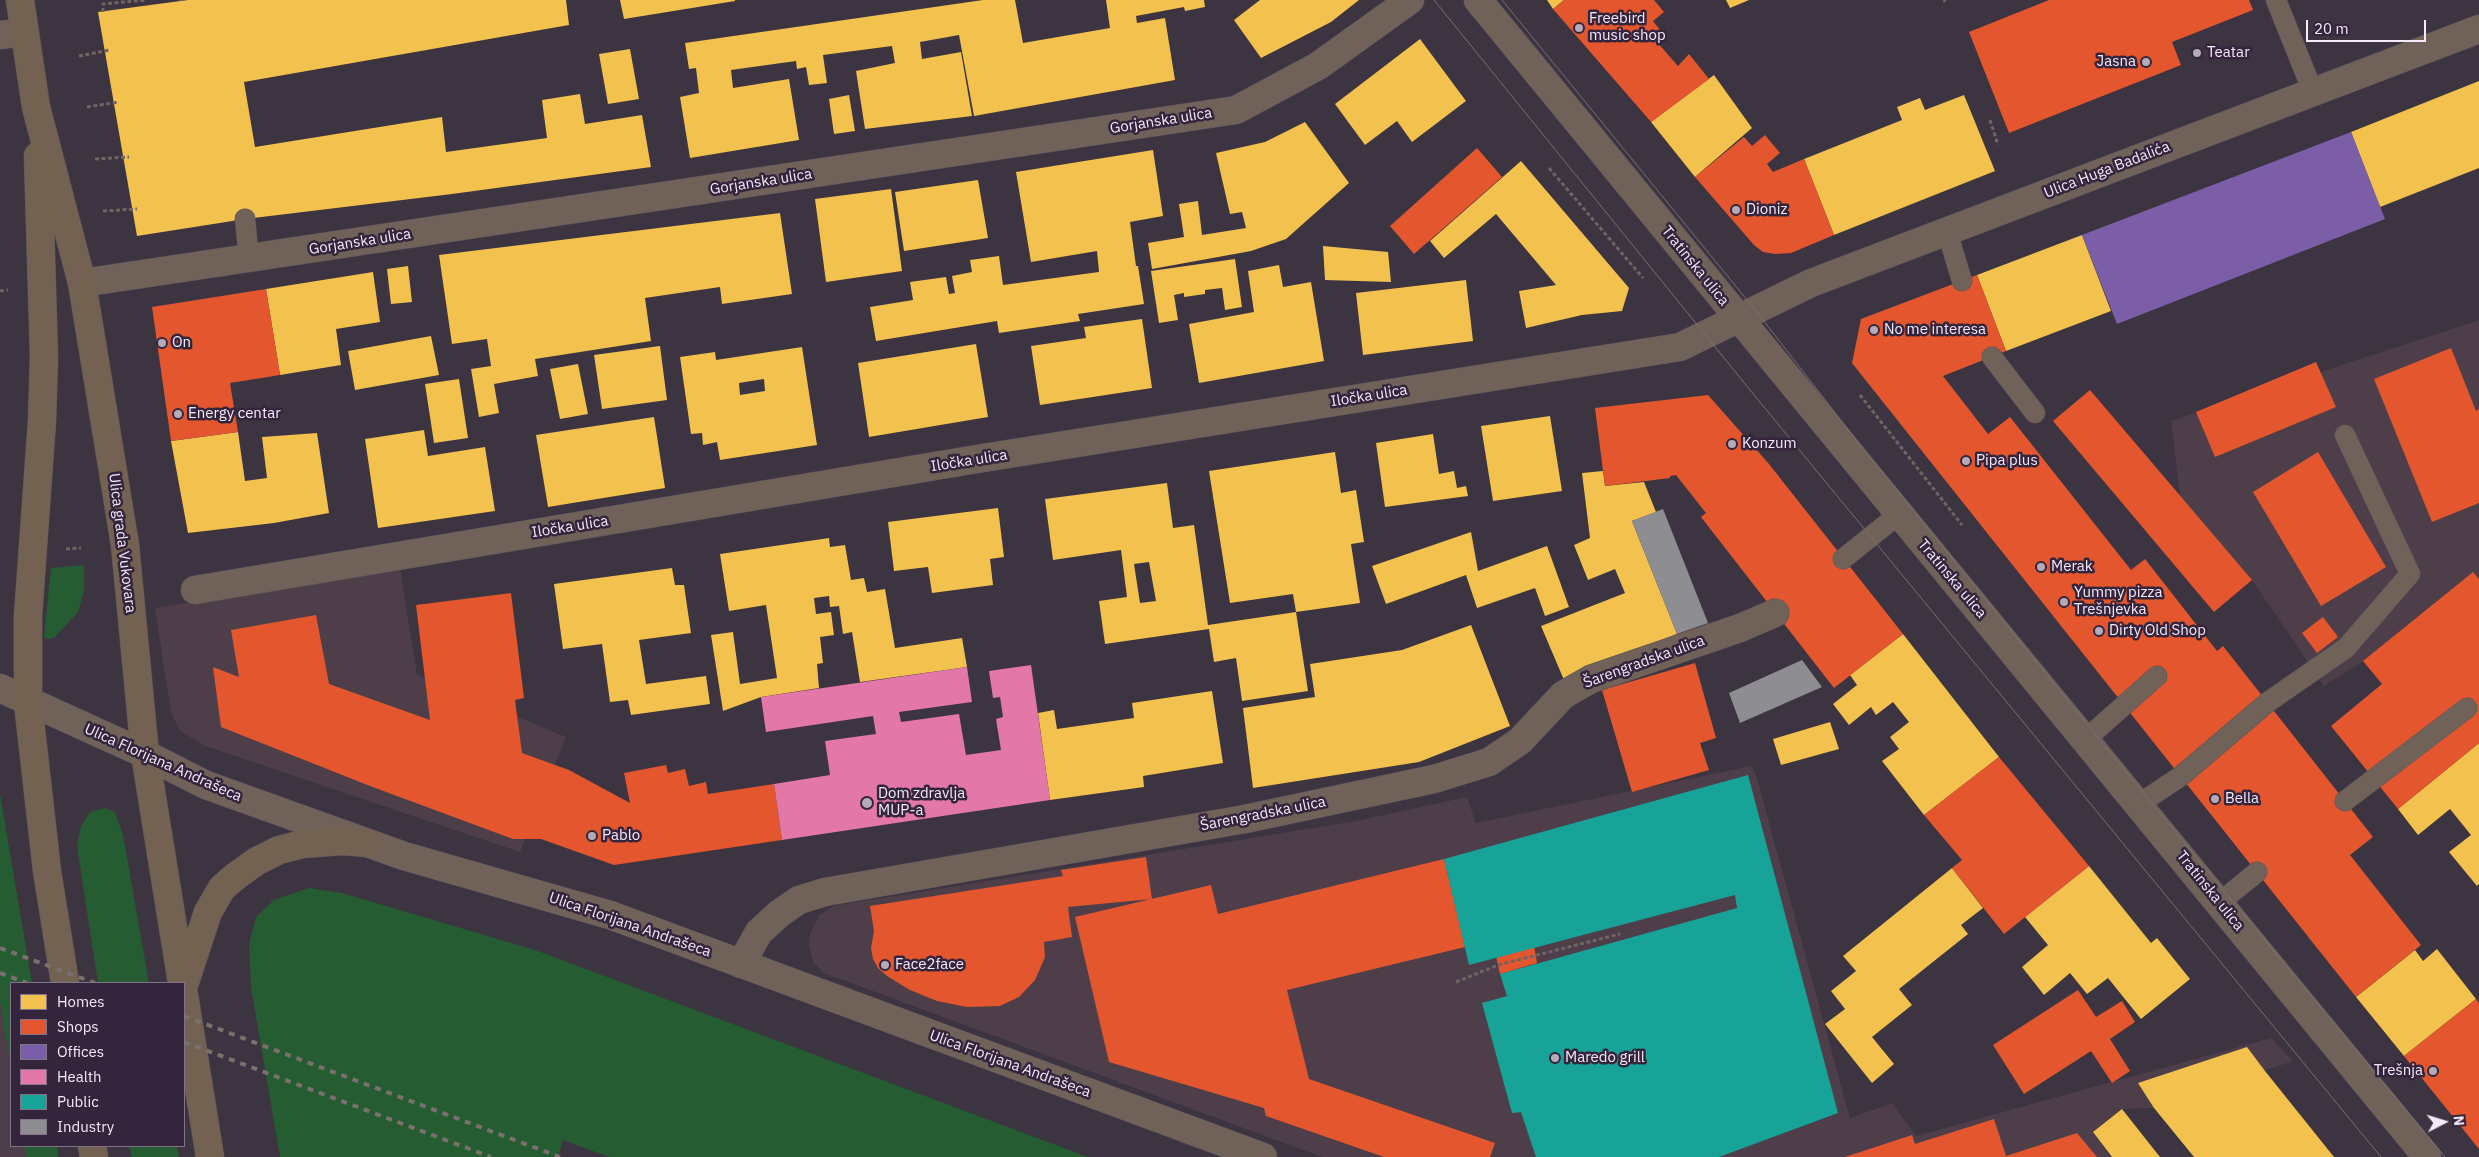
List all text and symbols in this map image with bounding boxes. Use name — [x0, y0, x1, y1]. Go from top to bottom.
place label: Freebird music shop — [1589, 10, 1666, 45]
scale bar — [2309, 10, 2429, 42]
text: 20 m — [2314, 19, 2349, 38]
marker: Freebird music shop — [1573, 22, 1585, 34]
place label: Teatar — [2207, 44, 2250, 62]
marker: Teatar — [2191, 47, 2203, 59]
place label: Jasna — [2097, 53, 2136, 71]
marker: Jasna — [2140, 56, 2152, 68]
street label: Gorjanska ulica — [1109, 104, 1213, 138]
street label: Ulica Huga Badalića — [2041, 138, 2173, 202]
street label: Gorjanska ulica — [709, 165, 813, 199]
place label: Dioniz — [1746, 201, 1787, 219]
marker: Dioniz — [1730, 204, 1742, 216]
street label: Tratinska ulica — [1657, 222, 1733, 310]
street label: Gorjanska ulica — [308, 225, 412, 259]
place label: No me interesa — [1884, 321, 1986, 339]
marker: No me interesa — [1868, 324, 1880, 336]
place label: On — [172, 334, 191, 352]
marker: On — [156, 337, 168, 349]
street label: Iločka ulica — [1329, 381, 1409, 411]
place label: Energy centar — [188, 405, 281, 423]
marker: Energy centar — [172, 408, 184, 420]
place label: Konzum — [1742, 435, 1797, 453]
marker: Konzum — [1726, 438, 1738, 450]
street label: Iločka ulica — [929, 446, 1009, 476]
place label: Pipa plus — [1976, 452, 2038, 470]
marker: Pipa plus — [1960, 455, 1972, 467]
street label: Ulica grada Vukovara — [104, 472, 140, 614]
street label: Iločka ulica — [530, 512, 610, 542]
street label: Tratinska ulica — [1914, 536, 1990, 622]
place label: Merak — [2051, 558, 2093, 576]
marker: Merak — [2035, 561, 2047, 573]
place label: Yummy pizza Trešnjevka — [2074, 584, 2162, 619]
marker: Yummy pizza Trešnjevka — [2058, 596, 2070, 608]
place label: Dirty Old Shop — [2109, 622, 2206, 640]
marker: Dirty Old Shop — [2093, 625, 2105, 637]
street label: Šarengradska ulica — [1581, 632, 1707, 692]
street label: Ulica Florijana Andrašeca — [81, 720, 245, 806]
place label: Dom zdravlja MUP-a — [878, 785, 965, 820]
place label: Bella — [2225, 790, 2259, 808]
street label: Šarengradska ulica — [1199, 793, 1327, 835]
marker: Bella — [2209, 793, 2221, 805]
marker: Dom zdravlja MUP-a — [860, 796, 874, 810]
place label: Pablo — [602, 827, 640, 845]
marker: Pablo — [586, 830, 598, 842]
street label: Tratinska ulica — [2172, 847, 2248, 935]
street label: Ulica Florijana Andrašeca — [546, 889, 714, 961]
place label: Face2face — [895, 956, 964, 974]
marker: Face2face — [879, 959, 891, 971]
legend — [10, 982, 185, 1147]
text: Homes — [57, 992, 105, 1011]
text: Shops — [57, 1017, 99, 1036]
street label: Ulica Florijana Andrašeca — [927, 1026, 1093, 1102]
text: Offices — [57, 1042, 104, 1061]
place label: Maredo grill — [1565, 1049, 1645, 1067]
marker: Maredo grill — [1549, 1052, 1561, 1064]
place label: Trešnja — [2374, 1062, 2423, 1080]
marker: Trešnja — [2427, 1065, 2439, 1077]
text: Health — [57, 1067, 102, 1086]
text: Public — [57, 1092, 99, 1111]
north arrow — [2419, 1097, 2469, 1147]
text: N — [2450, 1115, 2468, 1127]
text: Industry — [57, 1117, 114, 1136]

